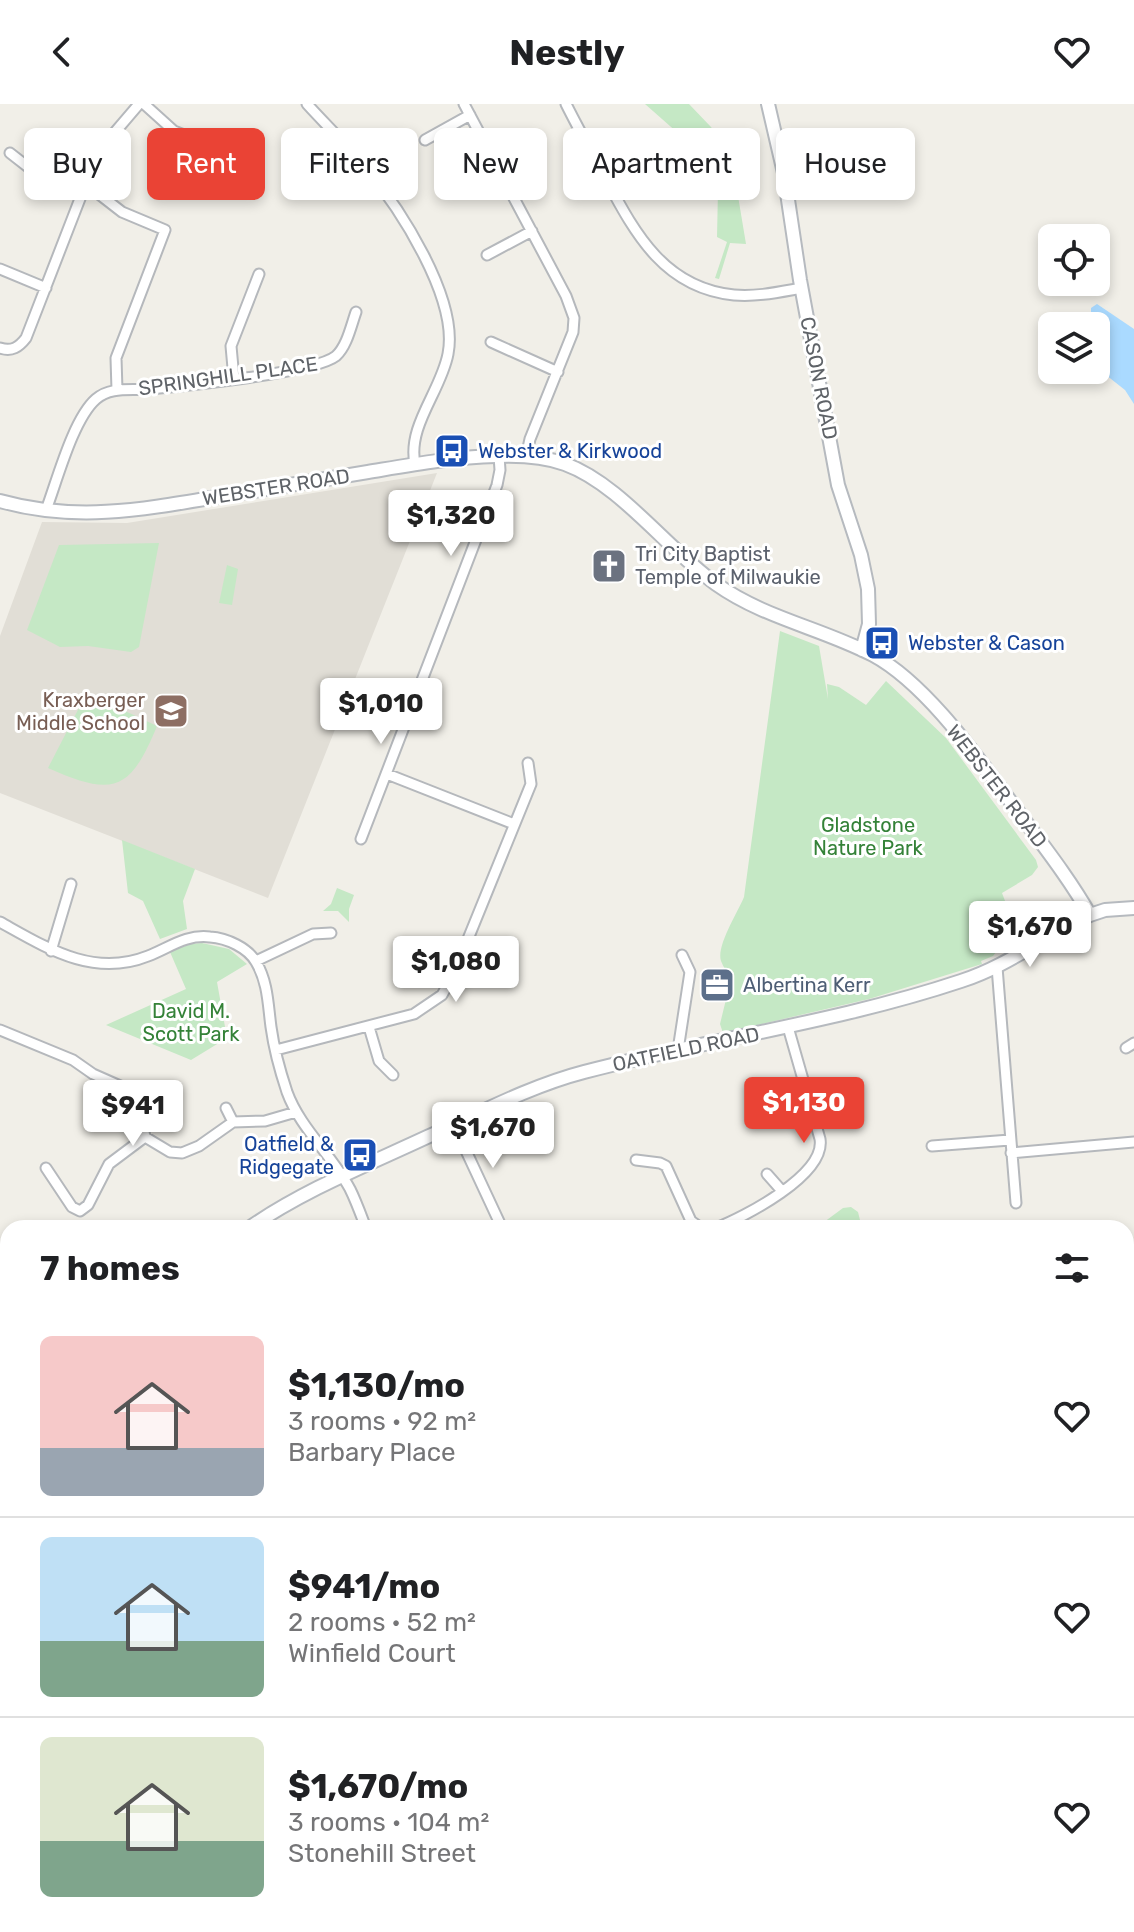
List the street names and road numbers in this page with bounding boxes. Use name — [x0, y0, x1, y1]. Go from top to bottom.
street label: CASON ROAD — [795, 315, 843, 441]
street label: SPRINGHILL PLACE — [137, 352, 319, 400]
street label: WEBSTER ROAD — [201, 463, 351, 511]
street label: WEBSTER ROAD — [942, 720, 1052, 852]
street label: OATFIELD ROAD — [610, 1022, 762, 1076]

